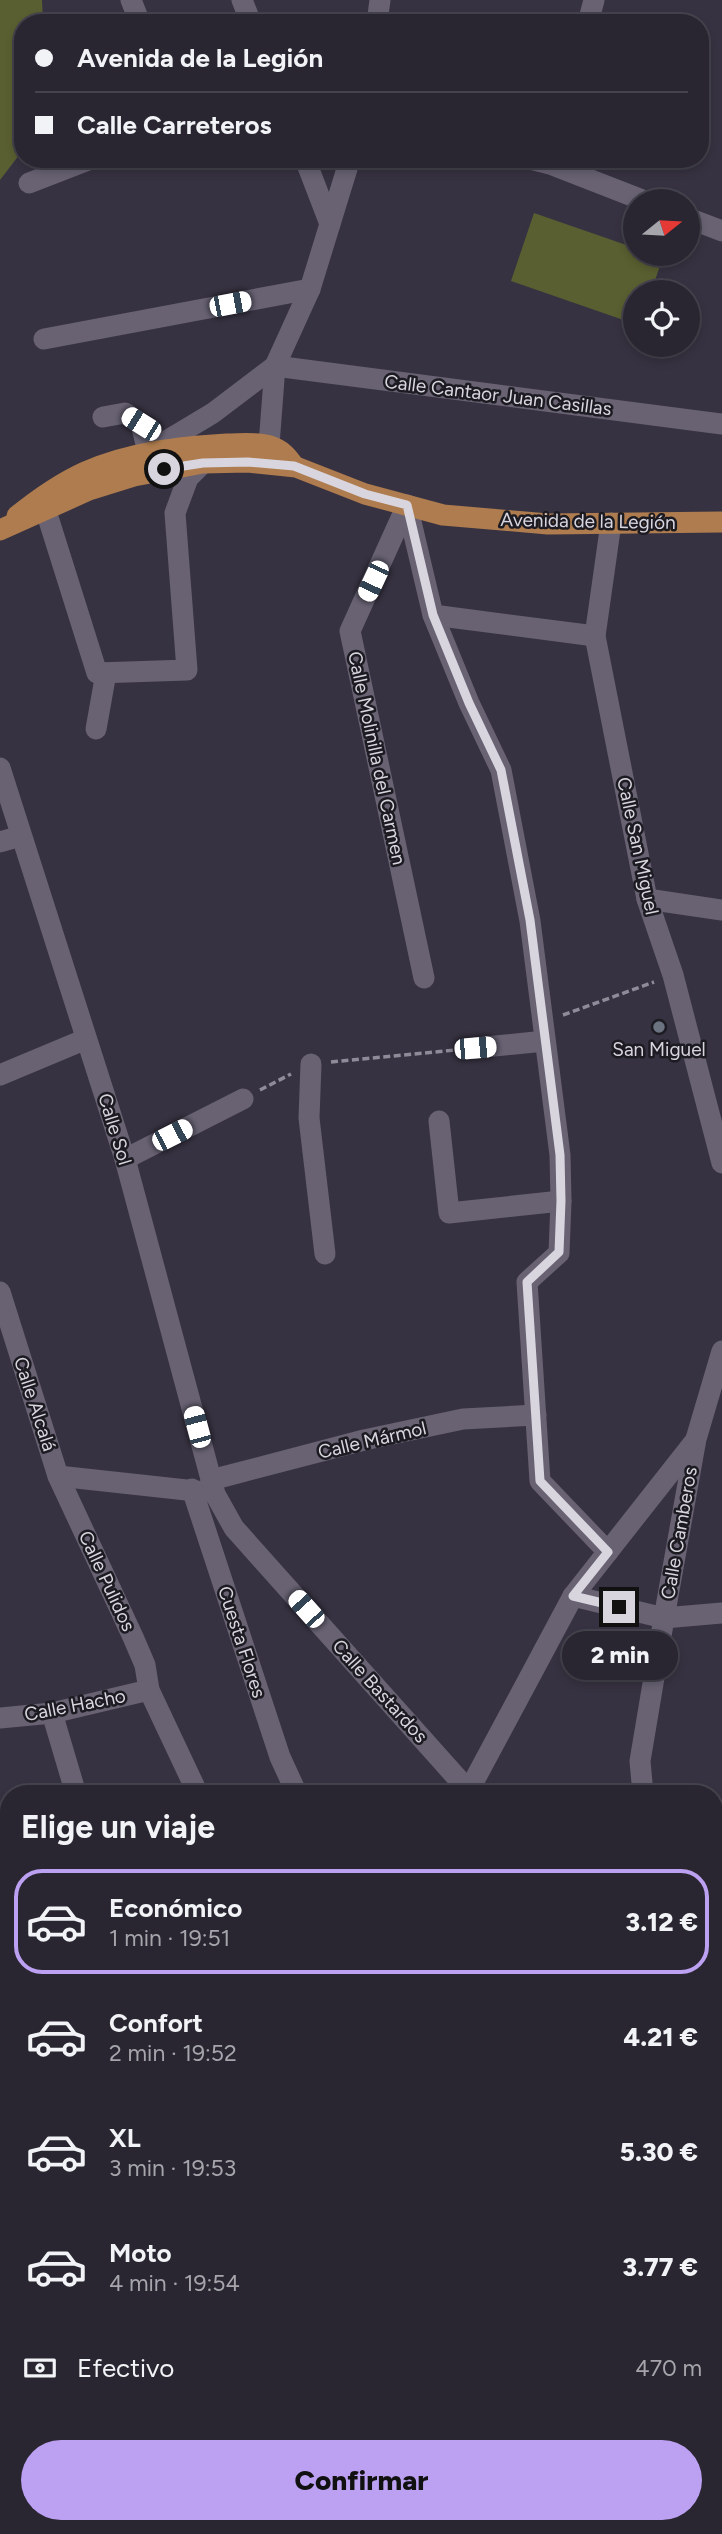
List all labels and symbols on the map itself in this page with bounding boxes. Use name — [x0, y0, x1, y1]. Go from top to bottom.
north arrow — [623, 189, 700, 266]
car — [208, 290, 253, 318]
street label: Calle Cantaor Juan Casillas — [383, 370, 613, 420]
car — [118, 404, 165, 444]
route start — [148, 453, 180, 485]
street label: Avenida de la Legión — [500, 508, 676, 534]
car — [355, 558, 392, 604]
street label: Calle Molinilla del Carmen — [343, 649, 411, 867]
street label: Calle San Miguel — [612, 775, 664, 917]
marker: San Miguel — [651, 1019, 667, 1035]
car — [454, 1036, 497, 1060]
place label: San Miguel — [612, 1038, 706, 1061]
street label: Calle Sol — [93, 1090, 137, 1168]
car — [149, 1116, 196, 1154]
street label: Calle Alcalá — [9, 1354, 61, 1454]
car — [182, 1404, 213, 1450]
street label: Calle Mármol — [316, 1416, 428, 1464]
street label: Calle Camberos — [656, 1465, 702, 1601]
street label: Calle Pulidos — [74, 1527, 140, 1635]
street label: Cuesta Flores — [213, 1583, 271, 1701]
car — [285, 1586, 328, 1632]
route end — [603, 1591, 635, 1623]
callout: 2 min — [561, 1632, 677, 1680]
street label: Calle Bastardos — [328, 1635, 433, 1748]
street label: Calle Hacho — [22, 1684, 128, 1726]

